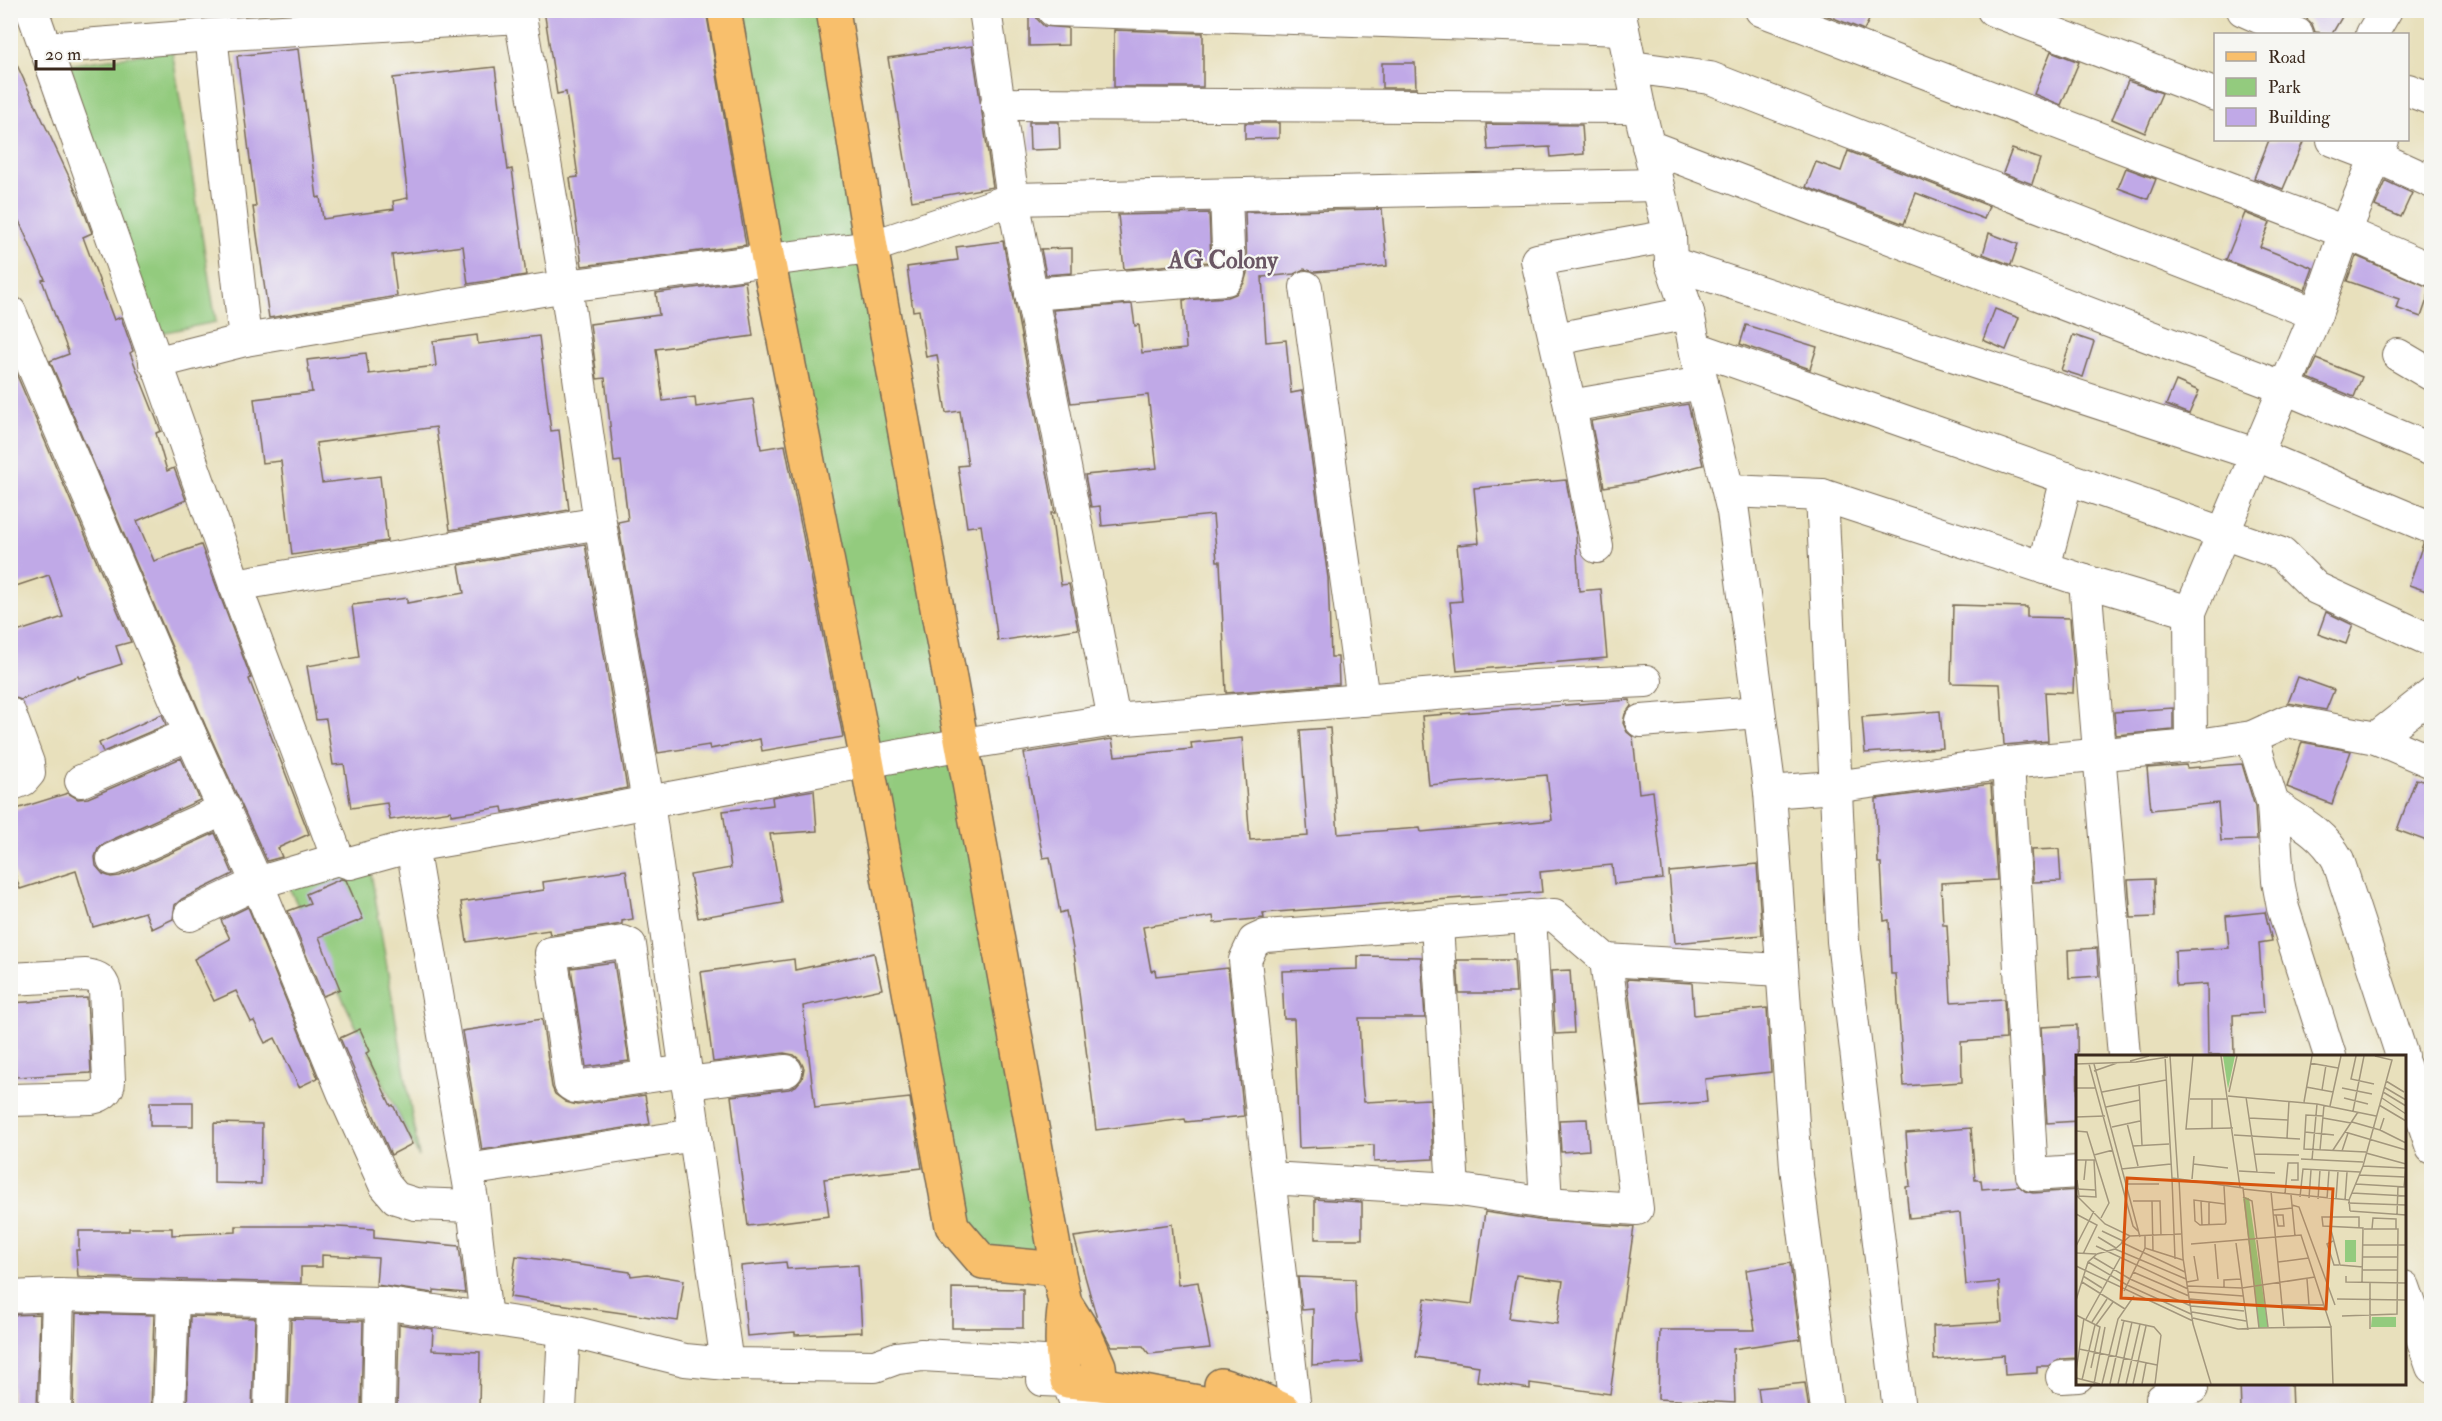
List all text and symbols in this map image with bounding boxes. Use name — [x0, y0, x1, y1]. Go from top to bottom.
scale bar — [36, 33, 114, 71]
legend — [2214, 33, 2409, 141]
text: 20 m — [45, 43, 81, 66]
text: Road — [2268, 46, 2306, 69]
text: Park — [2268, 76, 2301, 99]
text: Building — [2268, 106, 2331, 129]
district label: AG Colony — [1167, 245, 1279, 276]
inset map — [2076, 1055, 2406, 1385]

